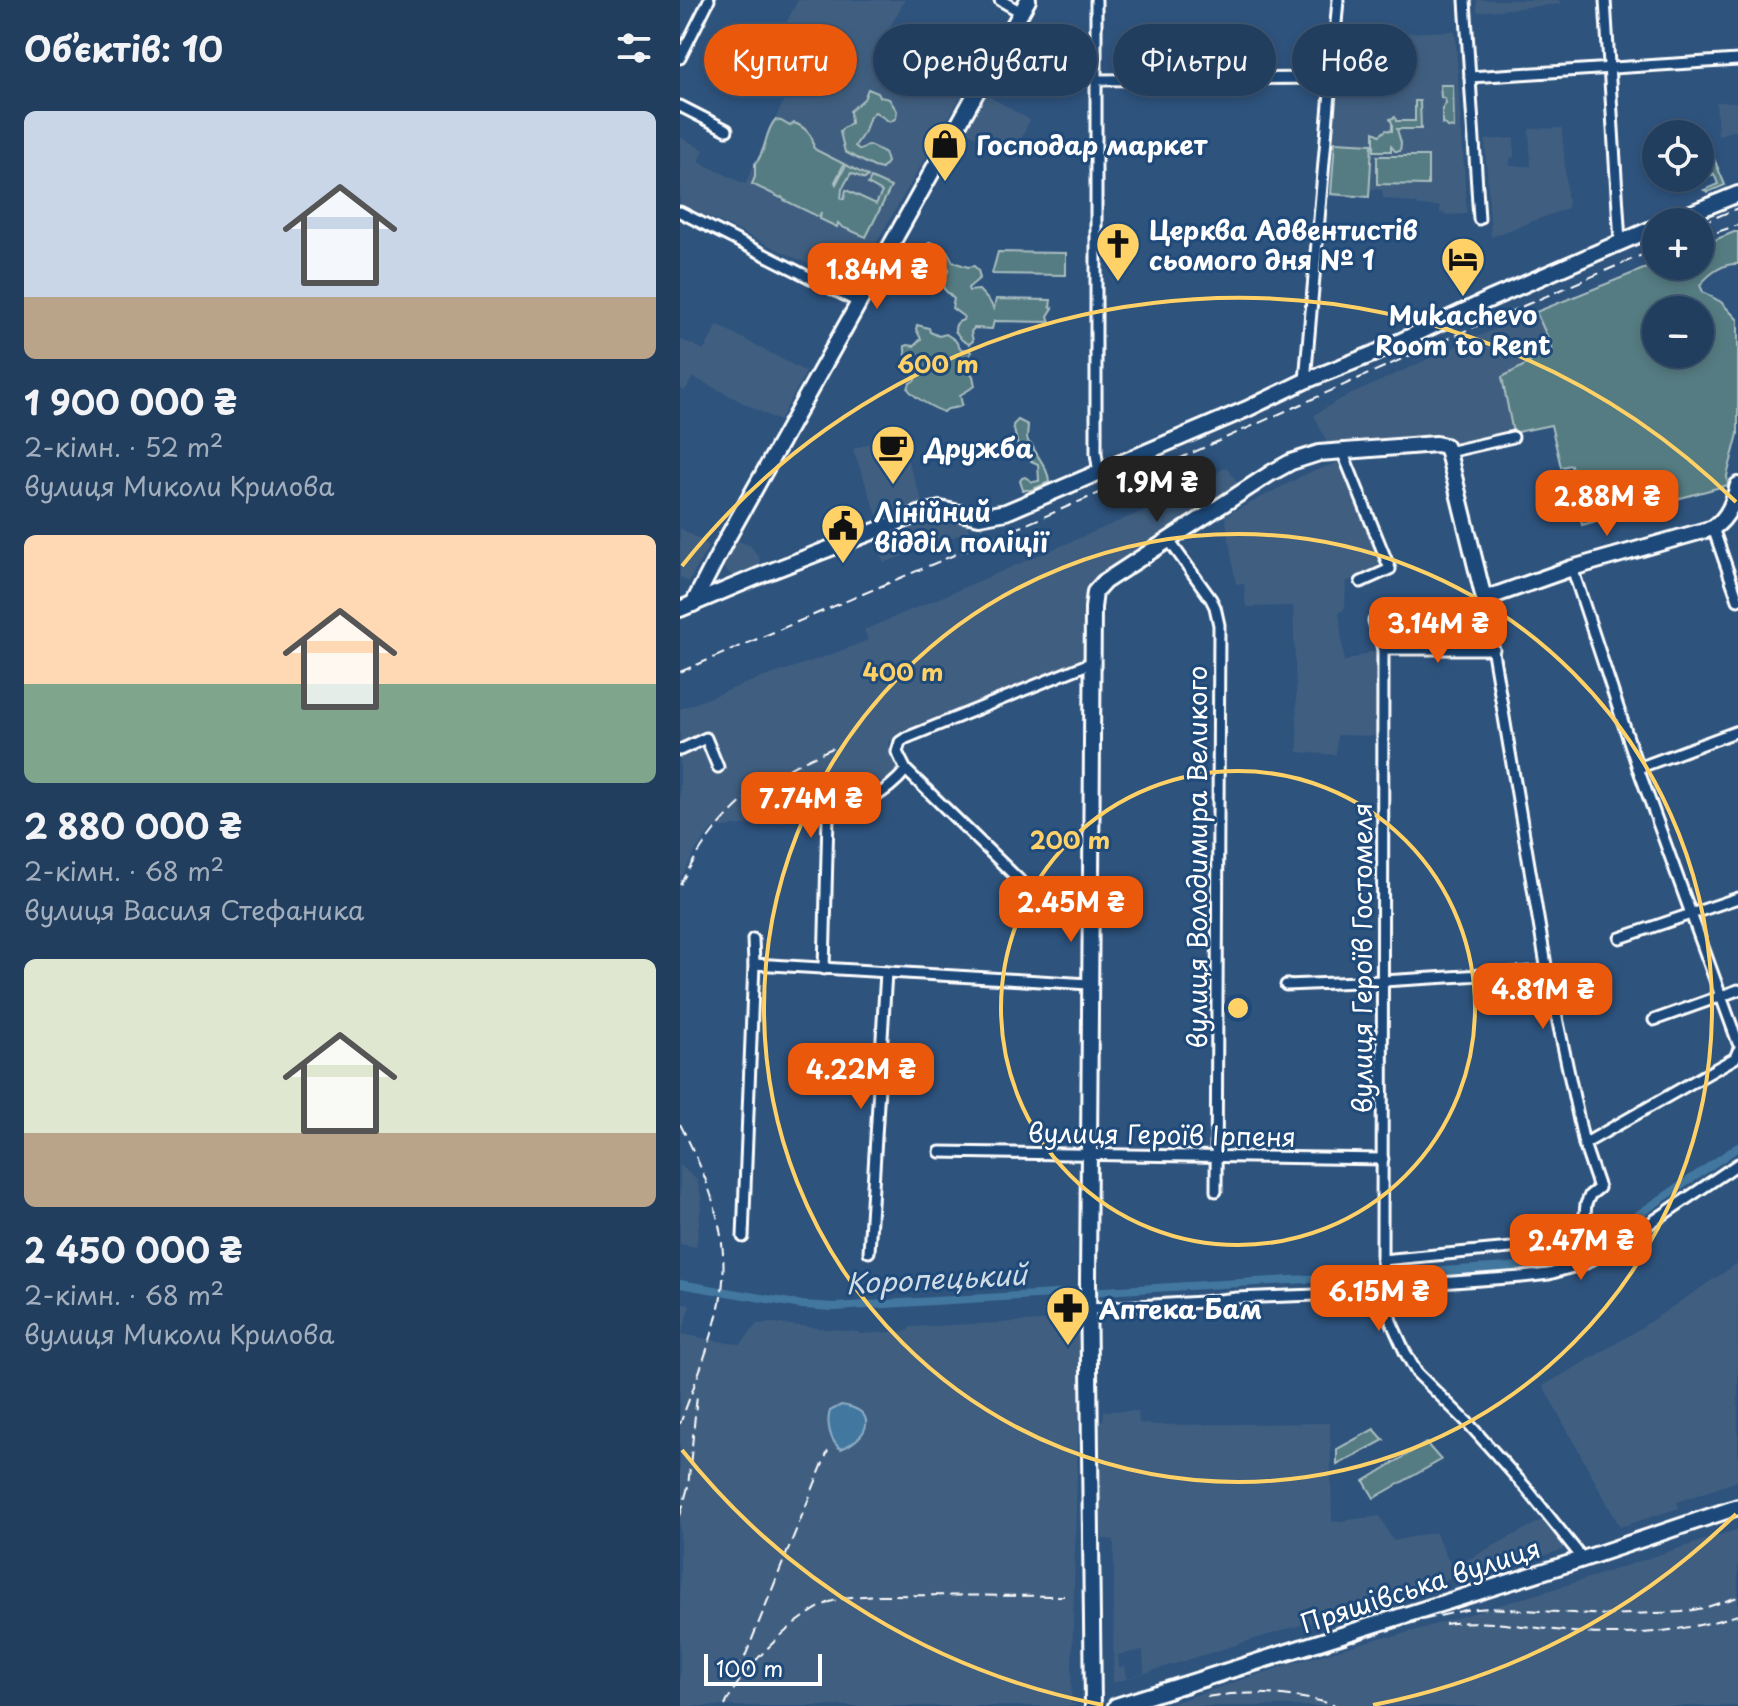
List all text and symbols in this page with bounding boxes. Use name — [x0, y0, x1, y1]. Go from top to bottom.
text: Об’єктів: 10 — [24, 22, 223, 74]
chip: Купити — [704, 24, 857, 96]
chip: Орендувати — [873, 24, 1097, 96]
chip: Фільтри — [1113, 24, 1276, 96]
chip: Нове — [1292, 24, 1417, 96]
icon: filters — [612, 26, 656, 70]
shop icon: Господар маркет — [921, 120, 969, 183]
map controls — [1642, 120, 1714, 368]
button: locate — [1642, 120, 1714, 192]
place label: Господар маркет — [976, 125, 1208, 164]
icon: home — [268, 163, 412, 307]
button: + — [1642, 208, 1714, 280]
place label: Церква Адвентистів сьомого дня № 1 — [1149, 210, 1418, 279]
church icon: Церква Адвентистів сьомого дня № 1 — [1094, 220, 1142, 283]
hotel icon: Mukachevo Room to Rent — [1439, 235, 1487, 298]
pin: 1.84M ₴ — [803, 243, 951, 311]
text: 1.84M ₴ — [826, 249, 928, 288]
place label: Mukachevo Room to Rent — [1375, 295, 1551, 364]
button: − — [1642, 296, 1714, 368]
text: 600 m — [897, 345, 979, 381]
text: 1 900 000 ₴ — [24, 375, 237, 427]
cafe icon: Дружба — [869, 423, 917, 486]
text: 2-кімн. · 52 m² — [24, 427, 223, 466]
place label: Дружба — [923, 428, 1033, 467]
pin: 1.9M ₴ — [1092, 456, 1222, 524]
text: 1.9M ₴ — [1116, 462, 1198, 501]
text: вулиця Миколи Крилова — [24, 466, 334, 505]
pin: 2.88M ₴ — [1533, 470, 1681, 538]
text: 2.88M ₴ — [1553, 476, 1661, 515]
place label: Лінійний відділ поліції — [874, 492, 1050, 561]
public building icon: Лінійний відділ поліції — [819, 502, 867, 565]
icon: home — [268, 587, 412, 731]
pin: 3.14M ₴ — [1364, 597, 1512, 665]
text: 3.14M ₴ — [1387, 603, 1489, 642]
text: 400 m — [862, 653, 944, 689]
street label: вулиця Володимира Великого — [1177, 665, 1216, 1049]
pin: 7.74M ₴ — [737, 772, 885, 840]
text: 7.74M ₴ — [759, 778, 863, 817]
text: 2 880 000 ₴ — [24, 799, 242, 851]
street label: вулиця Героїв Гостомеля — [1342, 803, 1381, 1113]
text: 200 m — [1030, 821, 1110, 857]
text: 2-кімн. · 68 m² — [24, 851, 224, 890]
pin: 2.45M ₴ — [997, 876, 1145, 944]
text: 2.45M ₴ — [1017, 882, 1125, 921]
text: вулиця Василя Стефаника — [24, 890, 364, 929]
pin: 4.81M ₴ — [1469, 963, 1617, 1031]
text: 4.81M ₴ — [1491, 969, 1595, 1008]
centre of rings — [1224, 994, 1252, 1022]
icon: home — [268, 1011, 412, 1155]
pin: 4.22M ₴ — [787, 1043, 935, 1111]
text: 4.22M ₴ — [806, 1049, 916, 1088]
street label: вулиця Героїв Ірпеня — [1028, 1112, 1296, 1156]
pin: 2.47M ₴ — [1507, 1214, 1655, 1282]
text: 2.47M ₴ — [1528, 1220, 1634, 1259]
text: 2 450 000 ₴ — [24, 1223, 243, 1275]
water label: Коропецький — [844, 1252, 1031, 1304]
pin: 6.15M ₴ — [1305, 1265, 1453, 1333]
text: 6.15M ₴ — [1328, 1271, 1430, 1310]
text: 2-кімн. · 68 m² — [24, 1275, 224, 1314]
pharmacy icon: Аптека Бам — [1044, 1284, 1092, 1347]
place label: Аптека Бам — [1099, 1289, 1262, 1328]
text: вулиця Миколи Крилова — [24, 1314, 334, 1353]
street label: Пряшівська вулиця — [1295, 1528, 1545, 1642]
scale bar — [704, 1650, 822, 1686]
text: 100 m — [716, 1651, 783, 1684]

